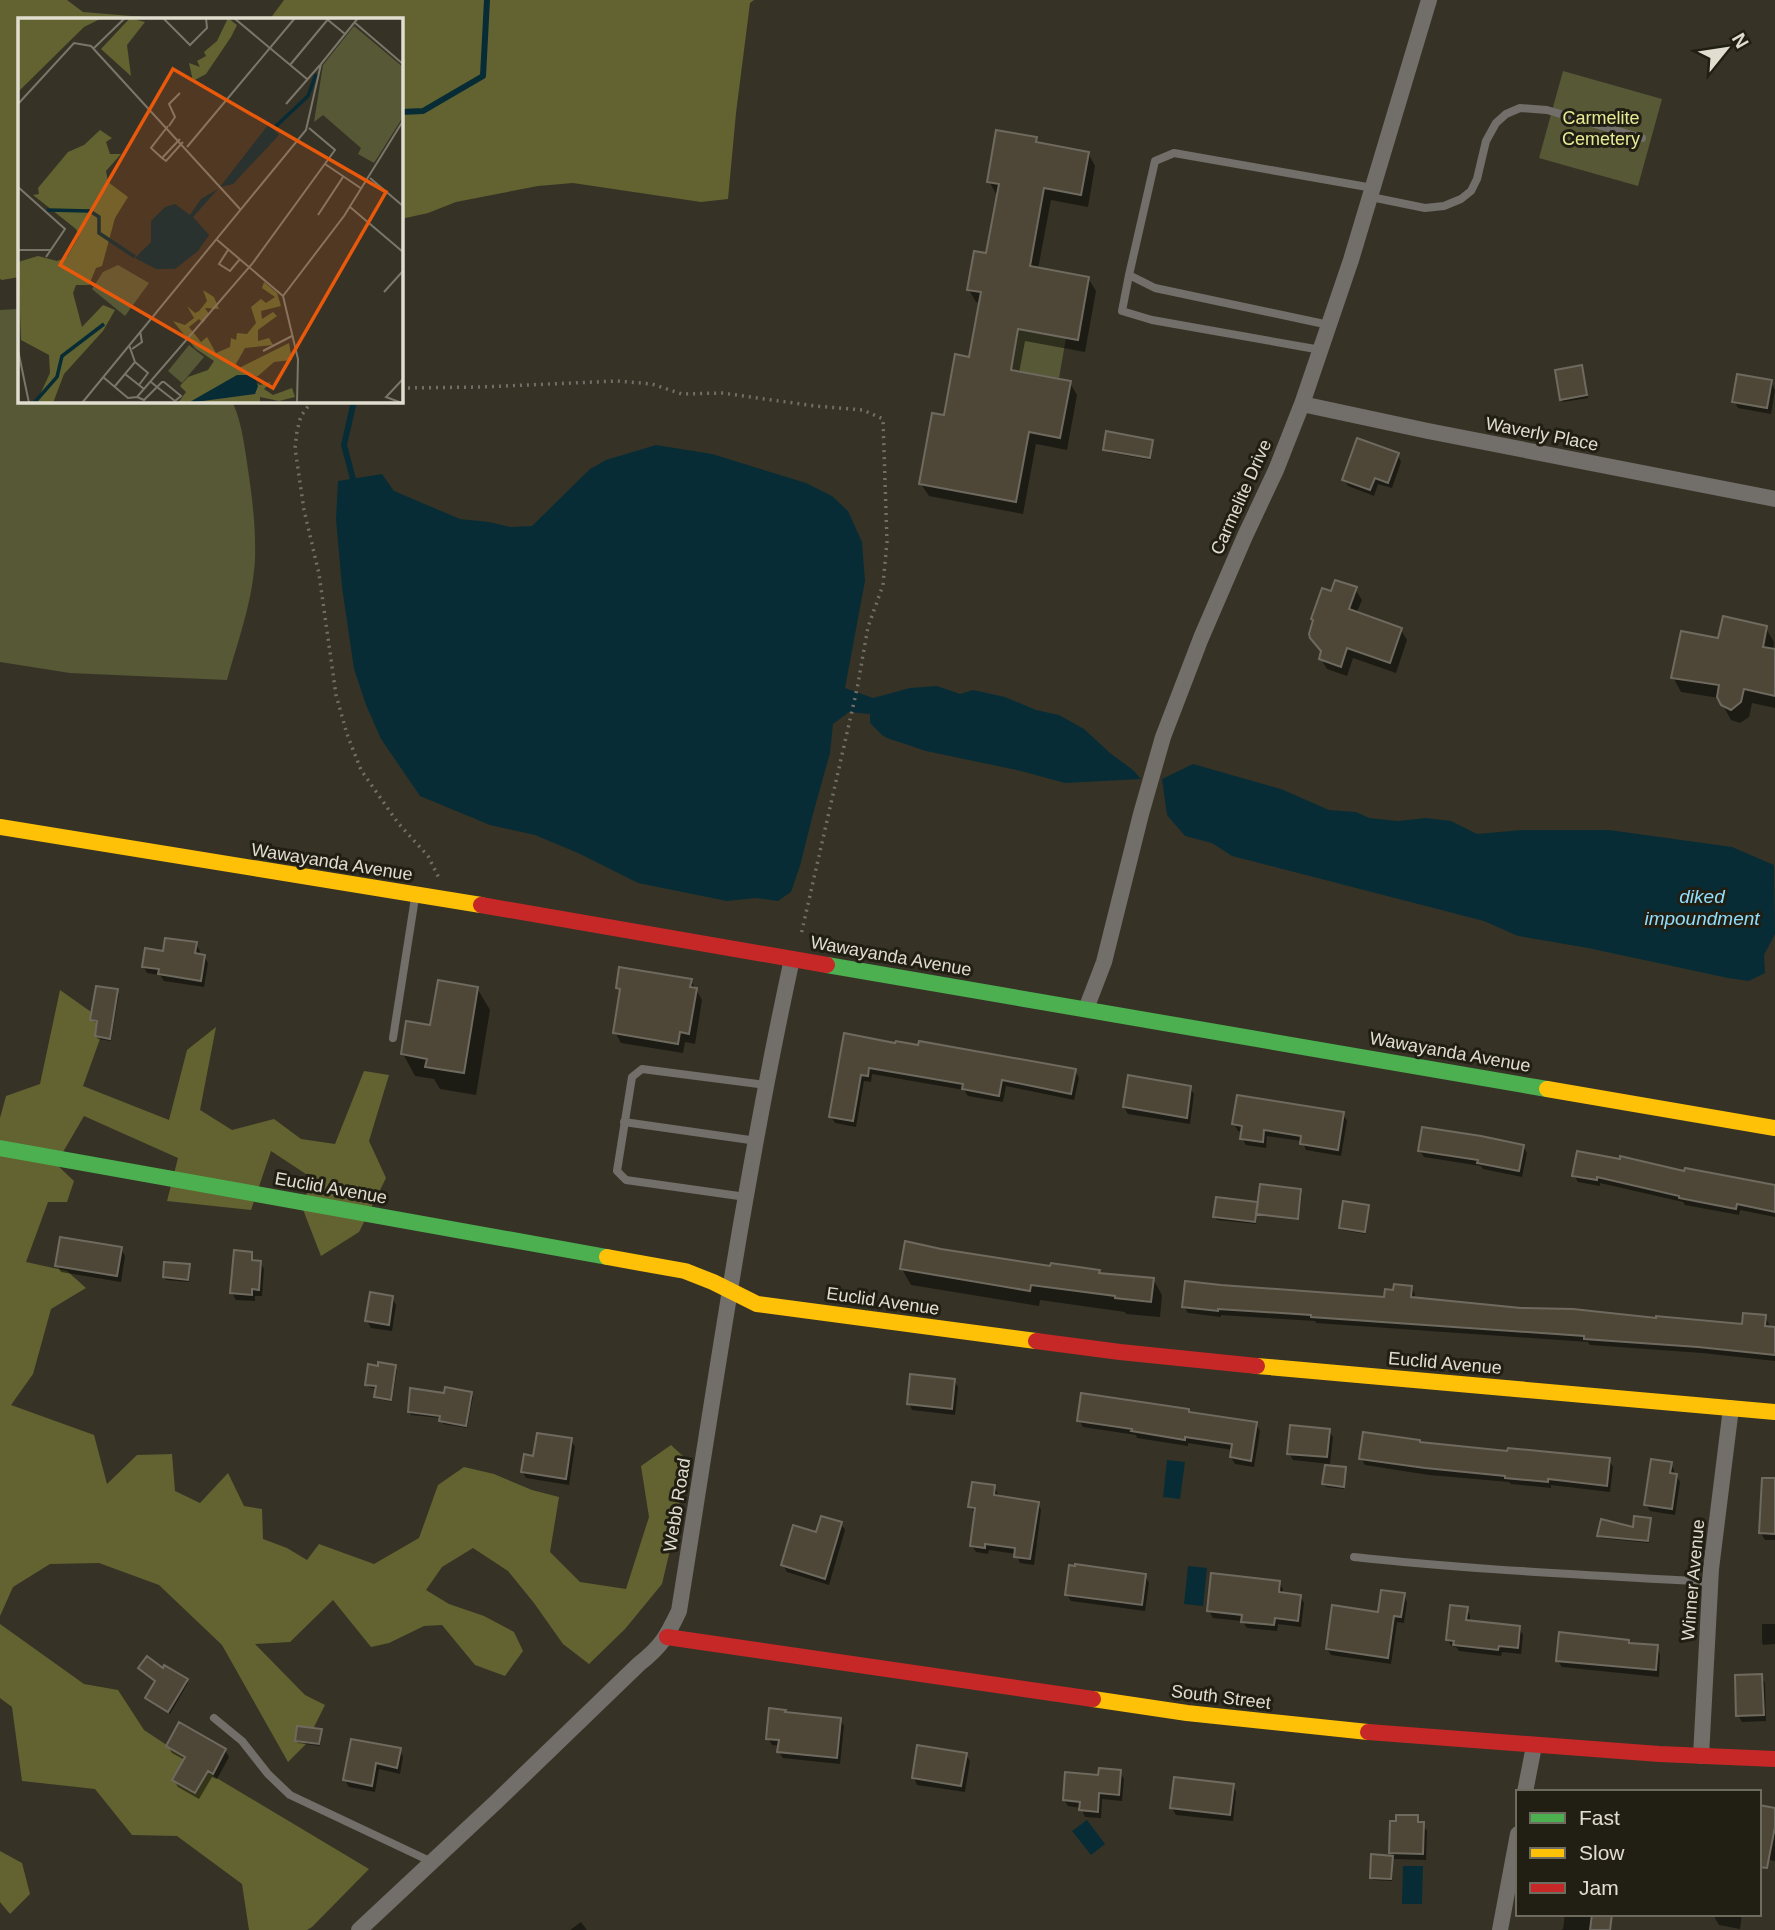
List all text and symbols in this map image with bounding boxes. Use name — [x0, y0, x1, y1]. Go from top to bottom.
north arrow — [1691, 14, 1761, 84]
inset map — [18, 18, 402, 402]
text: N — [1728, 30, 1753, 52]
park label: Carmelite Cemetery — [1562, 108, 1640, 149]
street label: Waverly Place — [1484, 413, 1600, 455]
street label: Carmelite Drive — [1207, 436, 1275, 558]
street label: Wawayanda Avenue — [250, 839, 414, 885]
water label: diked impoundment — [1644, 886, 1760, 929]
street label: Wawayanda Avenue — [809, 932, 973, 980]
street label: Wawayanda Avenue — [1368, 1028, 1532, 1076]
street label: Euclid Avenue — [273, 1168, 389, 1208]
street label: Euclid Avenue — [825, 1283, 941, 1319]
street label: Euclid Avenue — [1387, 1348, 1503, 1378]
street label: Webb Road — [660, 1457, 694, 1553]
street label: Winner Avenue — [1678, 1518, 1708, 1642]
street label: South Street — [1170, 1681, 1272, 1713]
legend — [1516, 1790, 1761, 1916]
text: Fast — [1579, 1806, 1620, 1829]
text: Slow — [1579, 1841, 1625, 1864]
text: Jam — [1579, 1876, 1619, 1899]

